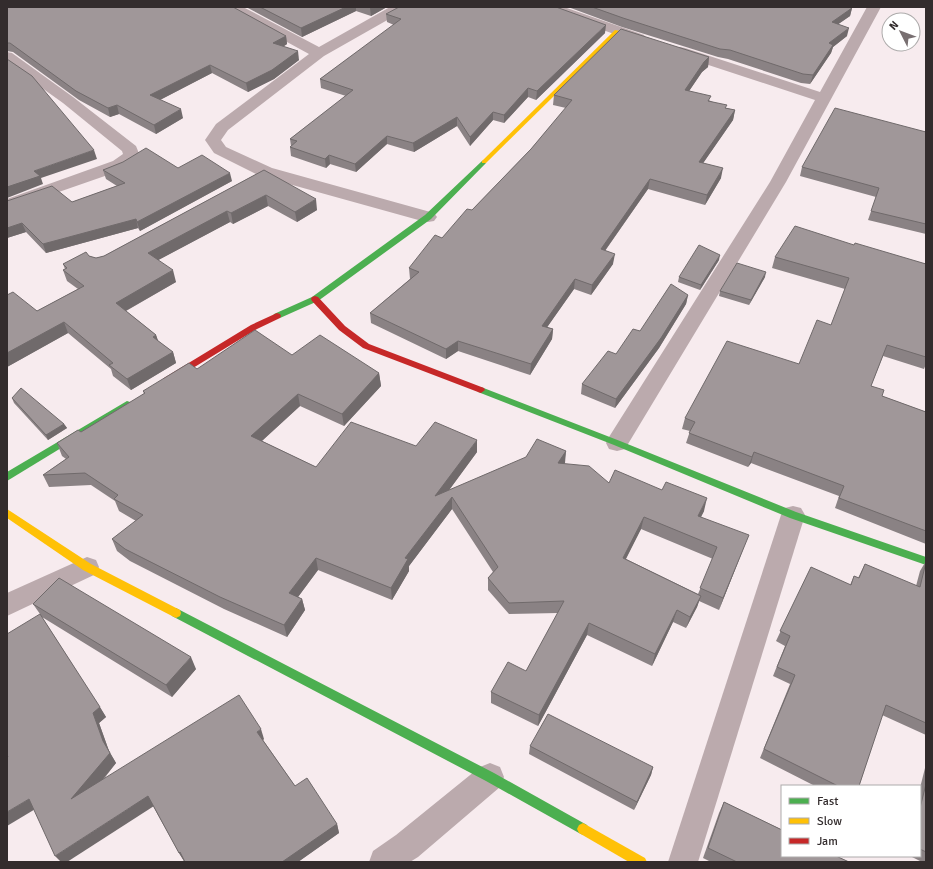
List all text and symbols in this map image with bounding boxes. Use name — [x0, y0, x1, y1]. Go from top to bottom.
north arrow — [881, 12, 921, 52]
text: N — [887, 18, 901, 33]
legend — [781, 785, 921, 857]
text: Fast — [817, 794, 838, 809]
text: Slow — [817, 814, 842, 829]
text: Jam — [817, 834, 838, 849]

